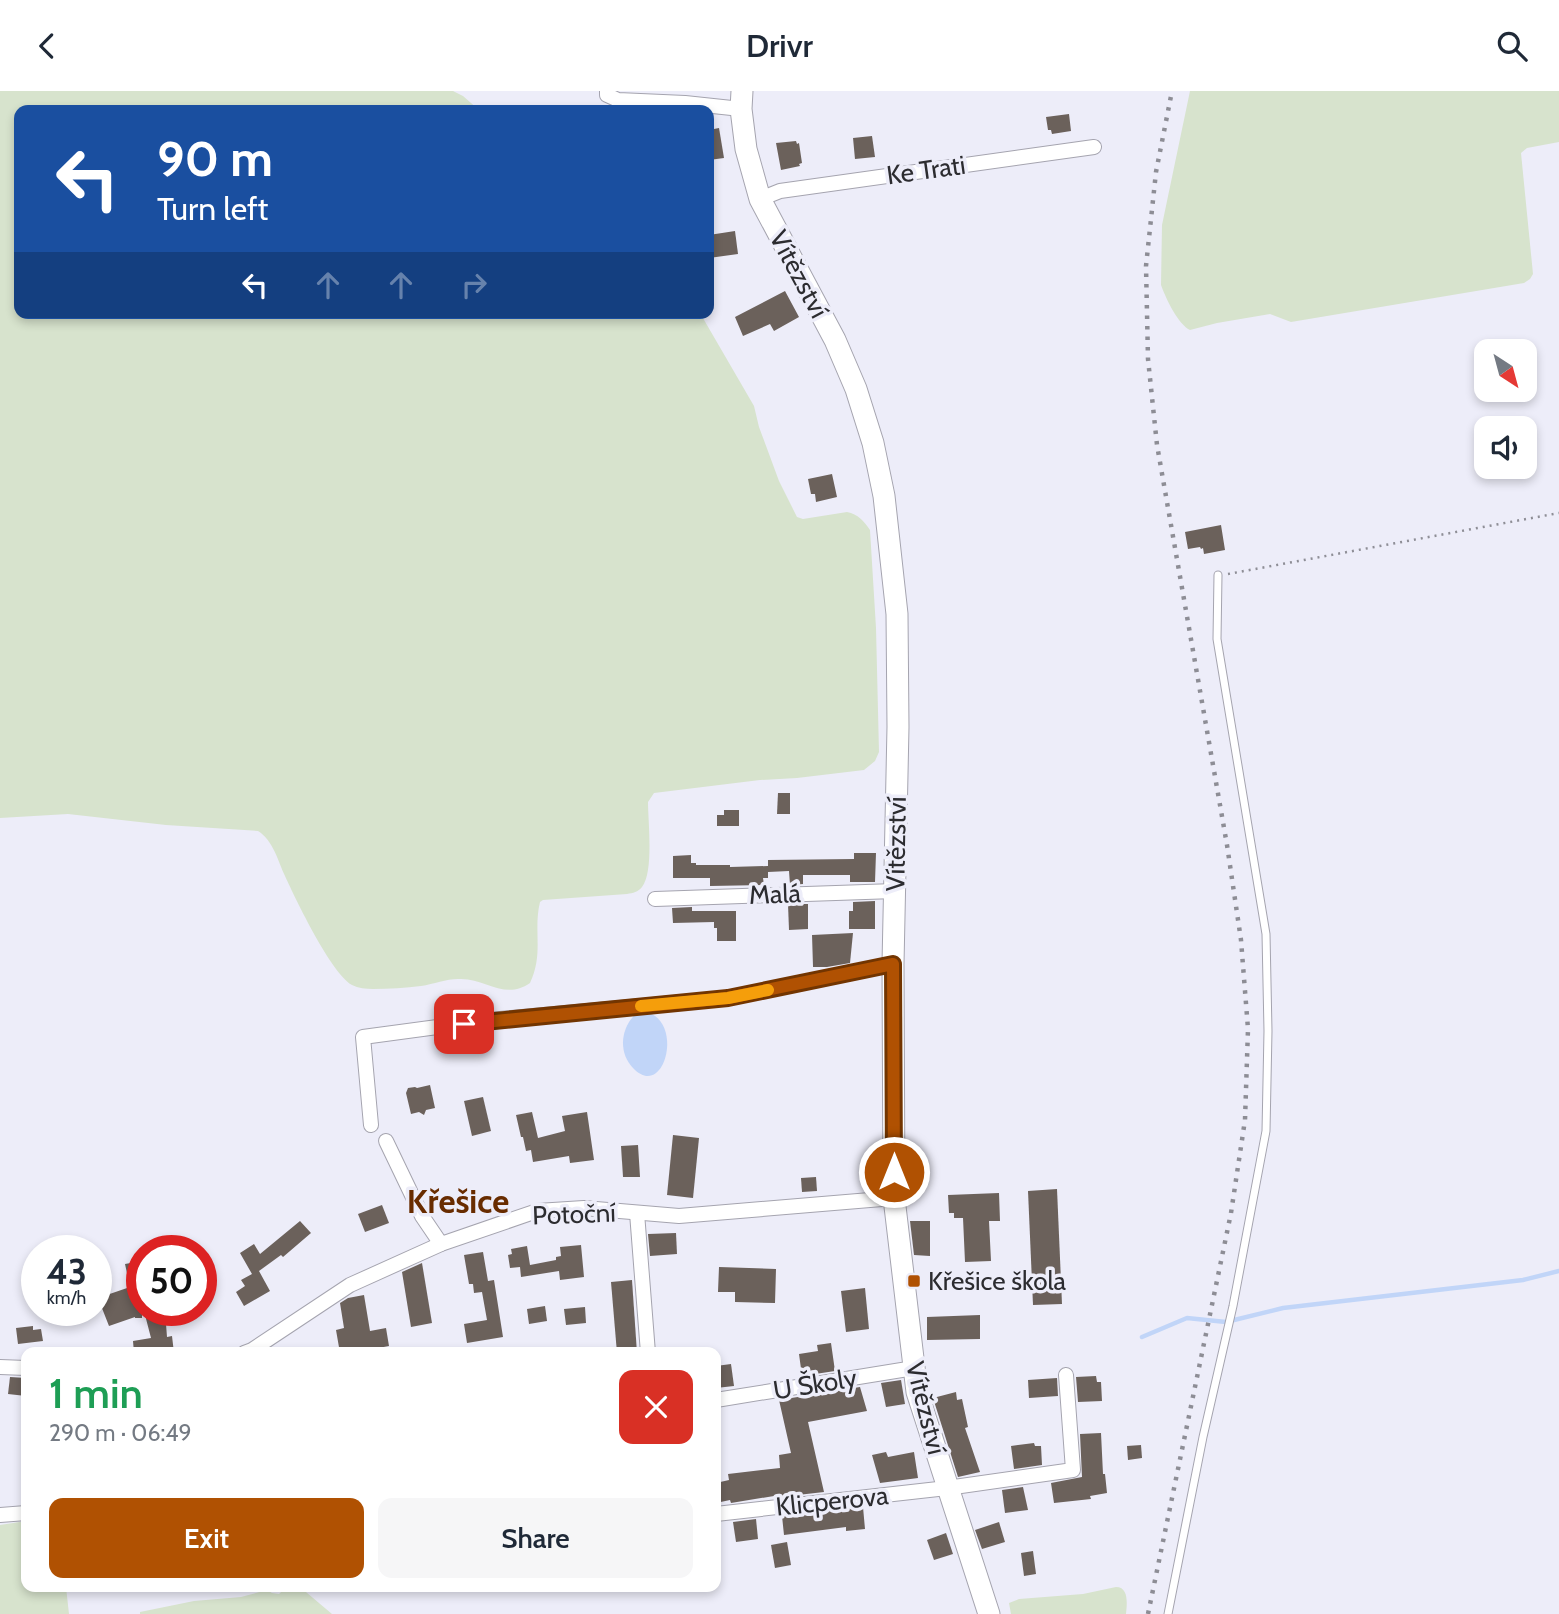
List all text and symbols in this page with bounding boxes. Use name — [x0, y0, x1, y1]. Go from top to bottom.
text: Drivr — [746, 26, 813, 65]
icon: back — [28, 27, 66, 65]
icon: search — [1493, 27, 1531, 65]
text: 90 m — [157, 129, 273, 188]
icon: left — [42, 133, 133, 224]
street label: Ke Trati — [885, 149, 967, 191]
text: Turn left — [157, 189, 268, 228]
street label: Vítězství — [763, 225, 836, 324]
icon: left — [236, 266, 274, 304]
icon: ahead — [309, 266, 347, 304]
icon: ahead — [382, 266, 420, 304]
icon: right — [455, 266, 493, 304]
north arrow — [1474, 339, 1536, 403]
map controls — [1474, 339, 1537, 479]
button: sound — [1474, 416, 1537, 479]
street label: Vítězství — [879, 796, 913, 892]
street label: Malá — [748, 877, 802, 911]
pin — [434, 994, 494, 1054]
icon: arrive — [445, 1005, 483, 1043]
position arrow — [857, 1135, 931, 1209]
district label: Křešice — [407, 1181, 509, 1221]
street label: Potoční — [532, 1197, 617, 1231]
speed limit sign: 50 — [126, 1235, 217, 1326]
text: 43 — [46, 1250, 87, 1293]
place label: Křešice škola — [928, 1265, 1067, 1297]
marker: Křešice škola — [906, 1273, 922, 1289]
text: km/h — [47, 1287, 86, 1309]
street label: Vítězství — [899, 1358, 953, 1458]
street label: U Školy — [771, 1362, 859, 1406]
text: 1 min — [49, 1367, 143, 1419]
button: close — [619, 1370, 693, 1444]
text: 290 m · 06:49 — [49, 1419, 192, 1447]
street label: Klicperova — [774, 1479, 890, 1523]
button: Exit — [49, 1498, 364, 1578]
button: Share — [378, 1498, 693, 1578]

